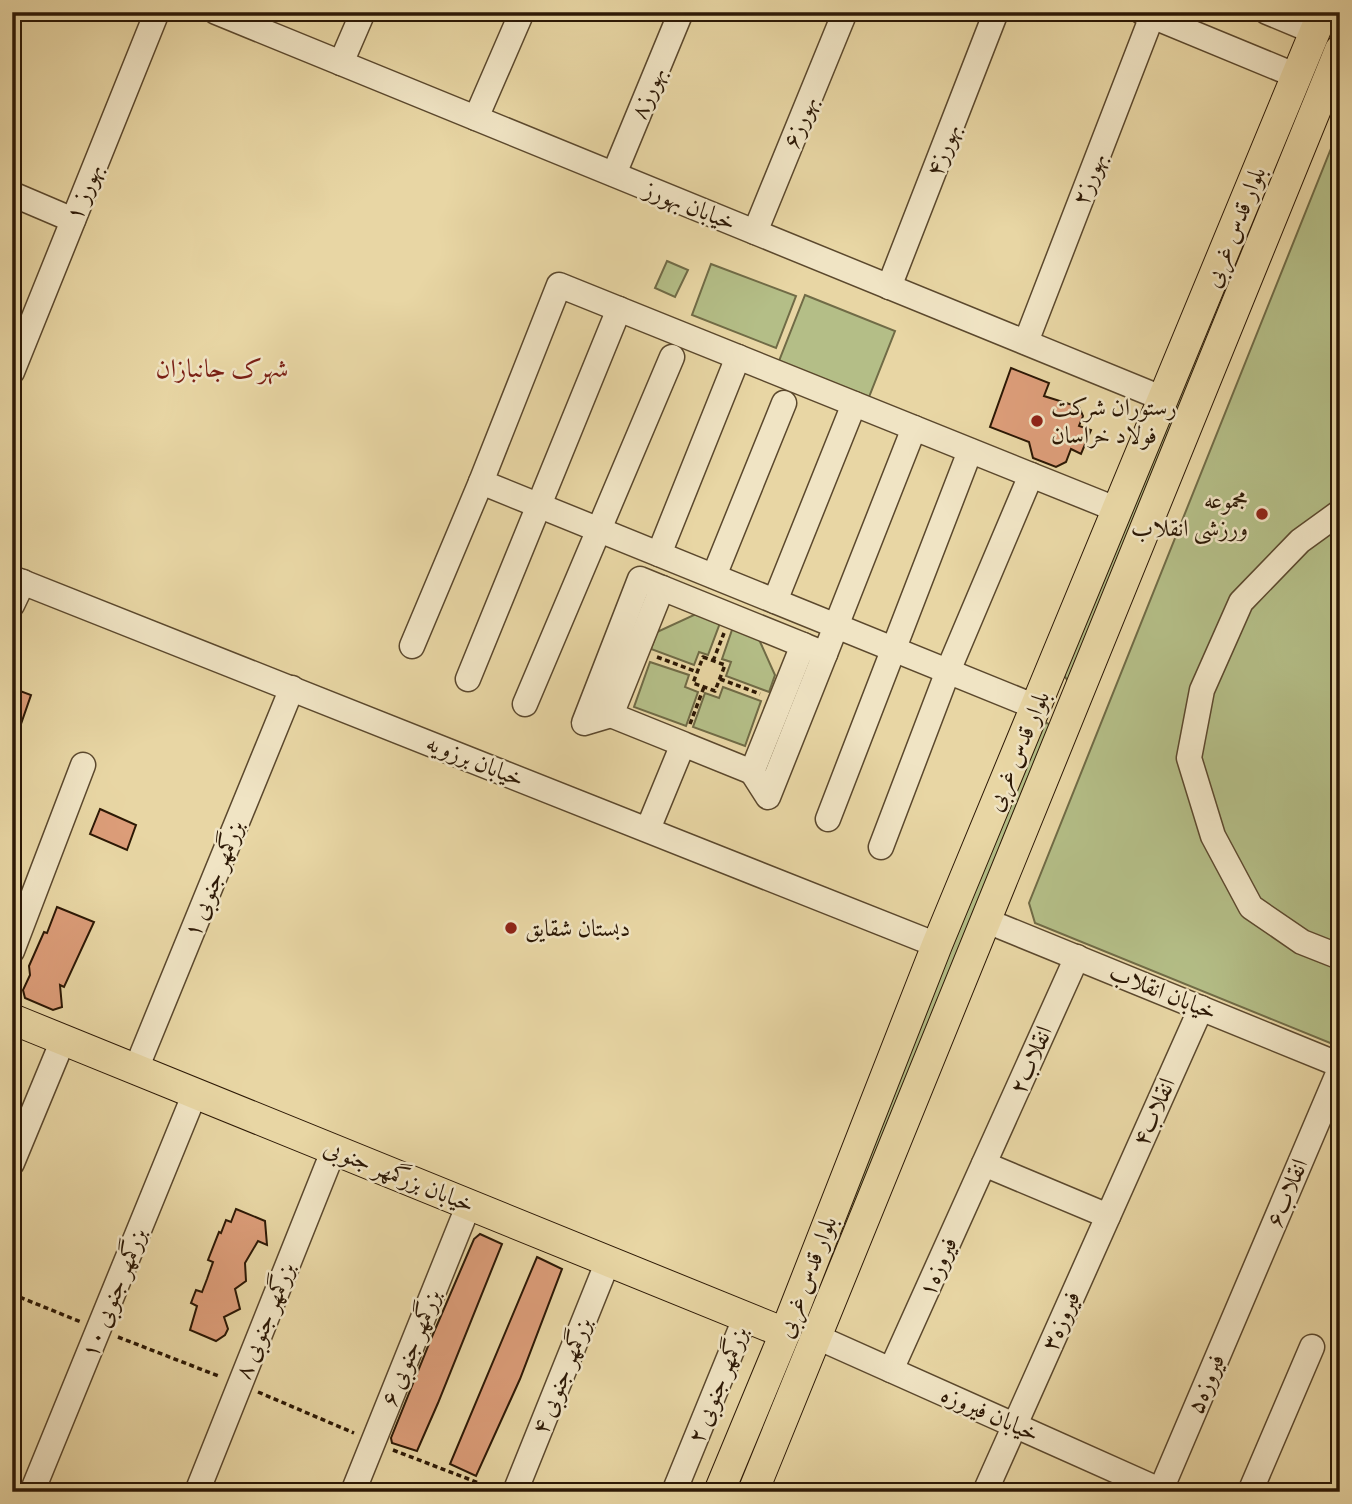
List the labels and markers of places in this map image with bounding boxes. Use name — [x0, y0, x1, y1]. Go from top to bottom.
place label: رستوران شرکت فولاد خراسان — [1051, 392, 1177, 451]
marker: رستوران شرکت فولاد خراسان — [1029, 413, 1045, 429]
place label: مجموعه ورزشی انقلاب — [1131, 485, 1248, 545]
marker: مجموعه ورزشی انقلاب — [1254, 506, 1270, 522]
place label: دبستان شقایق — [525, 913, 630, 944]
marker: دبستان شقایق — [503, 920, 519, 936]

